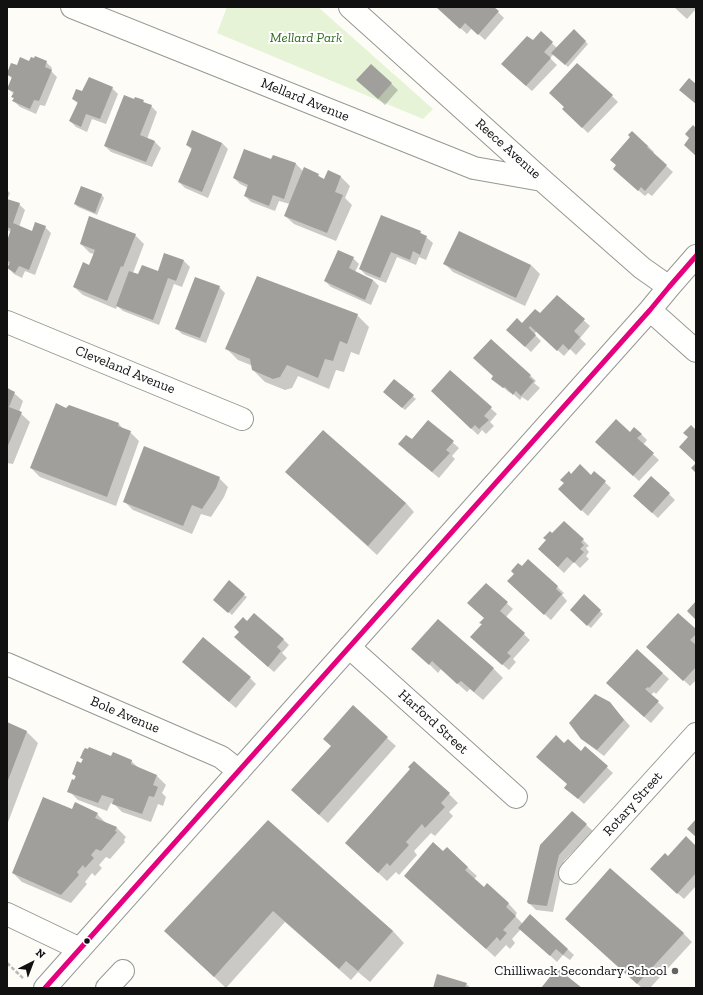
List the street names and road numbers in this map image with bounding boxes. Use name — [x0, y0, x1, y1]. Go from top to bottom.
street label: Mellard Avenue — [258, 75, 352, 125]
street label: Reece Avenue — [472, 115, 544, 183]
street label: Cleveland Avenue — [73, 342, 177, 398]
street label: Harford Street — [395, 686, 471, 758]
street label: Bole Avenue — [88, 693, 162, 737]
street label: Rotary Street — [600, 768, 666, 840]

